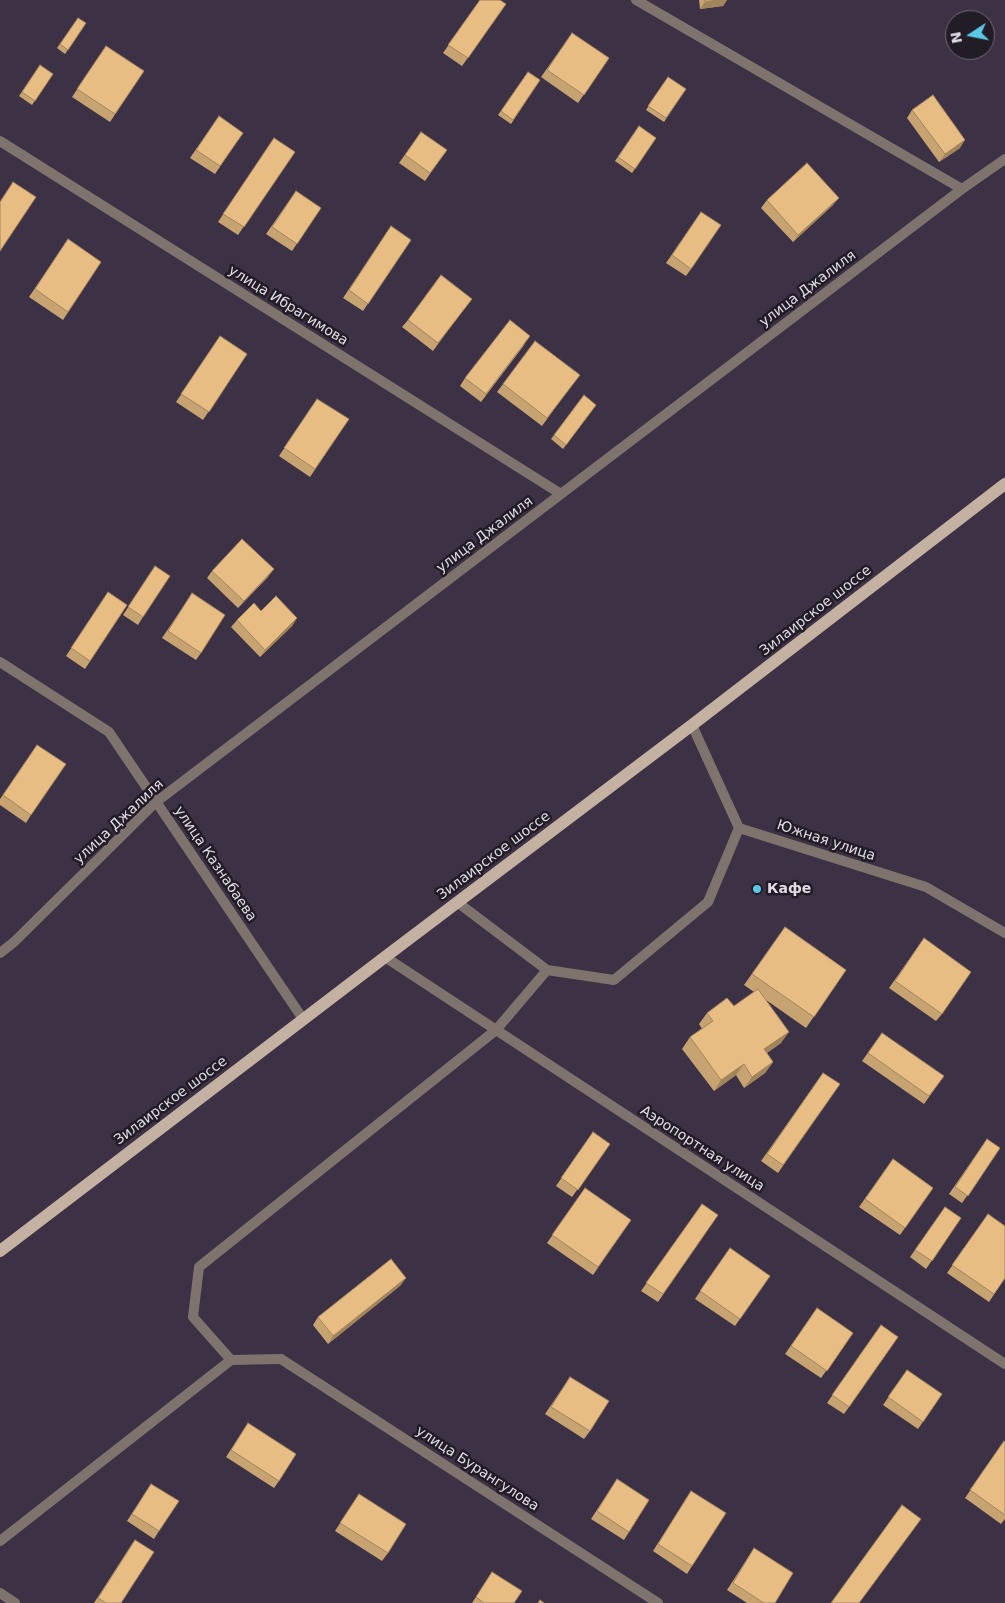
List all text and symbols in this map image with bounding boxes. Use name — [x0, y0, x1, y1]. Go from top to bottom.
north arrow — [945, 10, 995, 60]
text: N — [947, 30, 965, 45]
street label: улица Джалиля — [756, 247, 860, 331]
street label: улица Ибрагимова — [225, 262, 351, 350]
street label: улица Джалиля — [433, 493, 537, 577]
street label: Зилаирское шоссе — [757, 562, 875, 660]
street label: улица Джалиля — [71, 776, 167, 868]
street label: улица Казнабаева — [170, 803, 260, 925]
street label: Зилаирское шоссе — [434, 808, 554, 904]
street label: Южная улица — [775, 817, 877, 865]
place label: Кафе — [767, 881, 811, 897]
marker: Кафе — [751, 883, 763, 895]
street label: Зилаирское шоссе — [111, 1053, 231, 1149]
street label: Аэропортная улица — [637, 1103, 767, 1195]
street label: улица Бурангулова — [412, 1423, 542, 1515]

